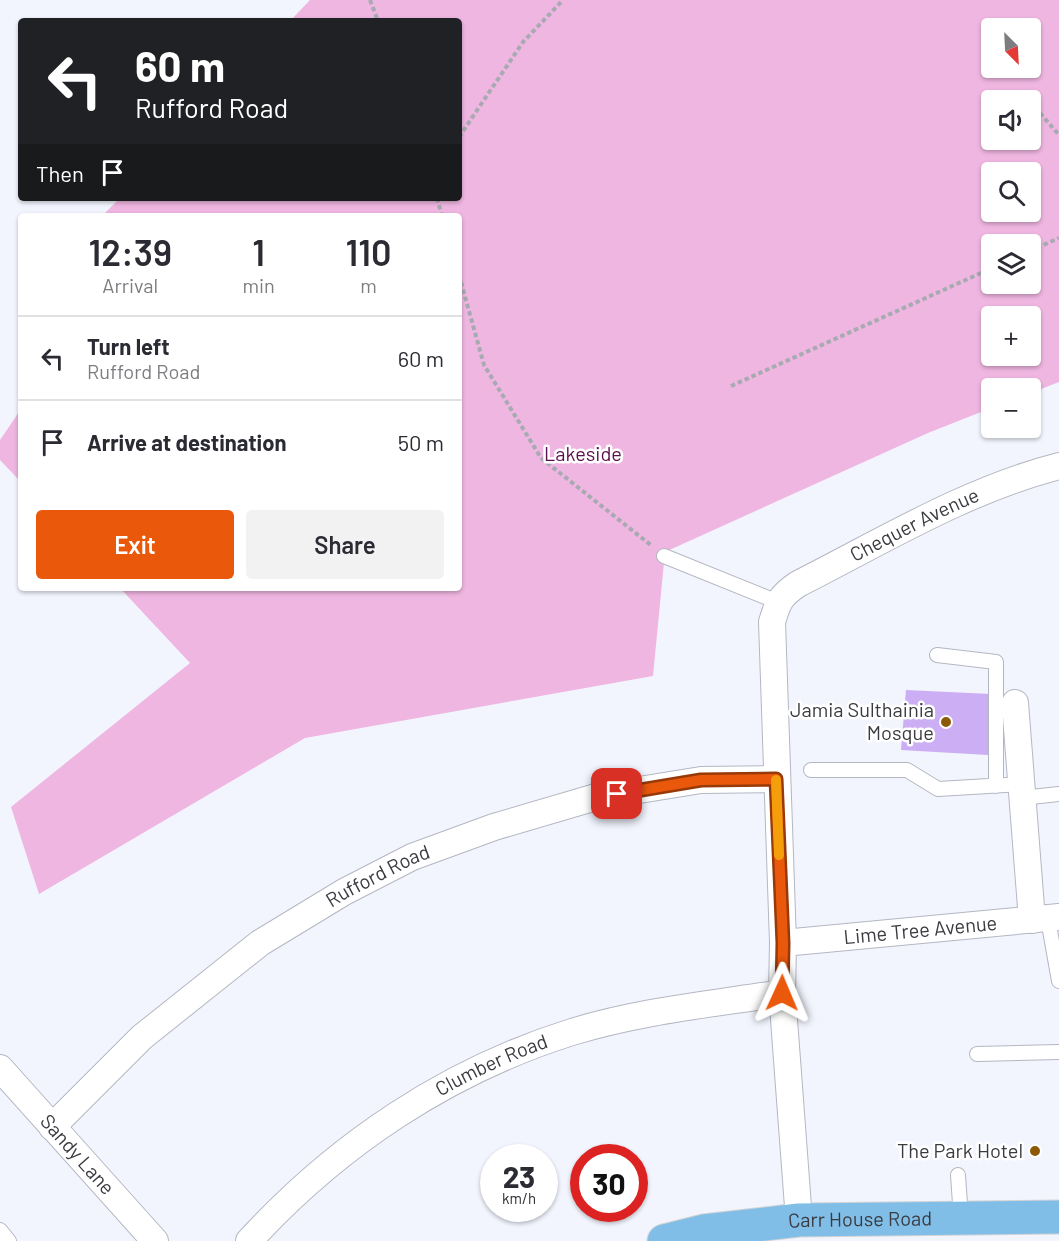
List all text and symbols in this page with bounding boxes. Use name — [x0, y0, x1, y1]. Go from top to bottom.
north arrow — [981, 18, 1041, 78]
map controls — [981, 18, 1041, 438]
text: 60 m — [135, 40, 225, 90]
icon: left — [36, 42, 114, 120]
button: sound — [981, 90, 1041, 150]
text: Rufford Road — [135, 91, 288, 123]
icon: arrive — [96, 156, 129, 189]
text: Then — [36, 160, 84, 186]
button: search — [981, 162, 1041, 222]
text: 12:39 — [89, 230, 172, 273]
text: 1 — [252, 230, 265, 273]
text: 110 — [345, 230, 391, 273]
button: layers — [981, 234, 1041, 294]
text: Arrival — [102, 273, 158, 297]
text: min — [242, 273, 275, 297]
text: m — [360, 273, 377, 297]
button: + — [981, 306, 1041, 366]
text: Turn left — [87, 333, 170, 359]
icon: left — [36, 342, 69, 375]
text: 60 m — [398, 345, 444, 371]
text: Rufford Road — [87, 359, 200, 383]
button: − — [981, 378, 1041, 438]
icon: arrive — [36, 426, 69, 459]
text: Arrive at destination — [87, 429, 286, 455]
text: 50 m — [398, 429, 444, 455]
park label: Lakeside — [544, 441, 622, 465]
street label: Chequer Avenue — [845, 482, 982, 566]
button: Exit — [36, 510, 234, 579]
button: Share — [246, 510, 444, 579]
place label: Jamia Sulthainia Mosque — [790, 697, 934, 744]
marker: Jamia Sulthainia Mosque — [939, 715, 953, 729]
pin — [591, 768, 642, 819]
icon: arrive — [600, 777, 633, 810]
street label: Rufford Road — [321, 839, 433, 911]
street label: Lime Tree Avenue — [842, 910, 998, 948]
position arrow — [750, 961, 814, 1025]
street label: Clumber Road — [430, 1028, 550, 1100]
street label: Sandy Lane — [36, 1109, 120, 1199]
place label: The Park Hotel — [897, 1138, 1023, 1162]
speed limit sign: 30 — [570, 1144, 648, 1222]
marker: The Park Hotel — [1028, 1144, 1042, 1158]
text: 23 — [503, 1158, 535, 1194]
text: km/h — [502, 1189, 536, 1207]
street label: Carr House Road — [787, 1205, 932, 1232]

